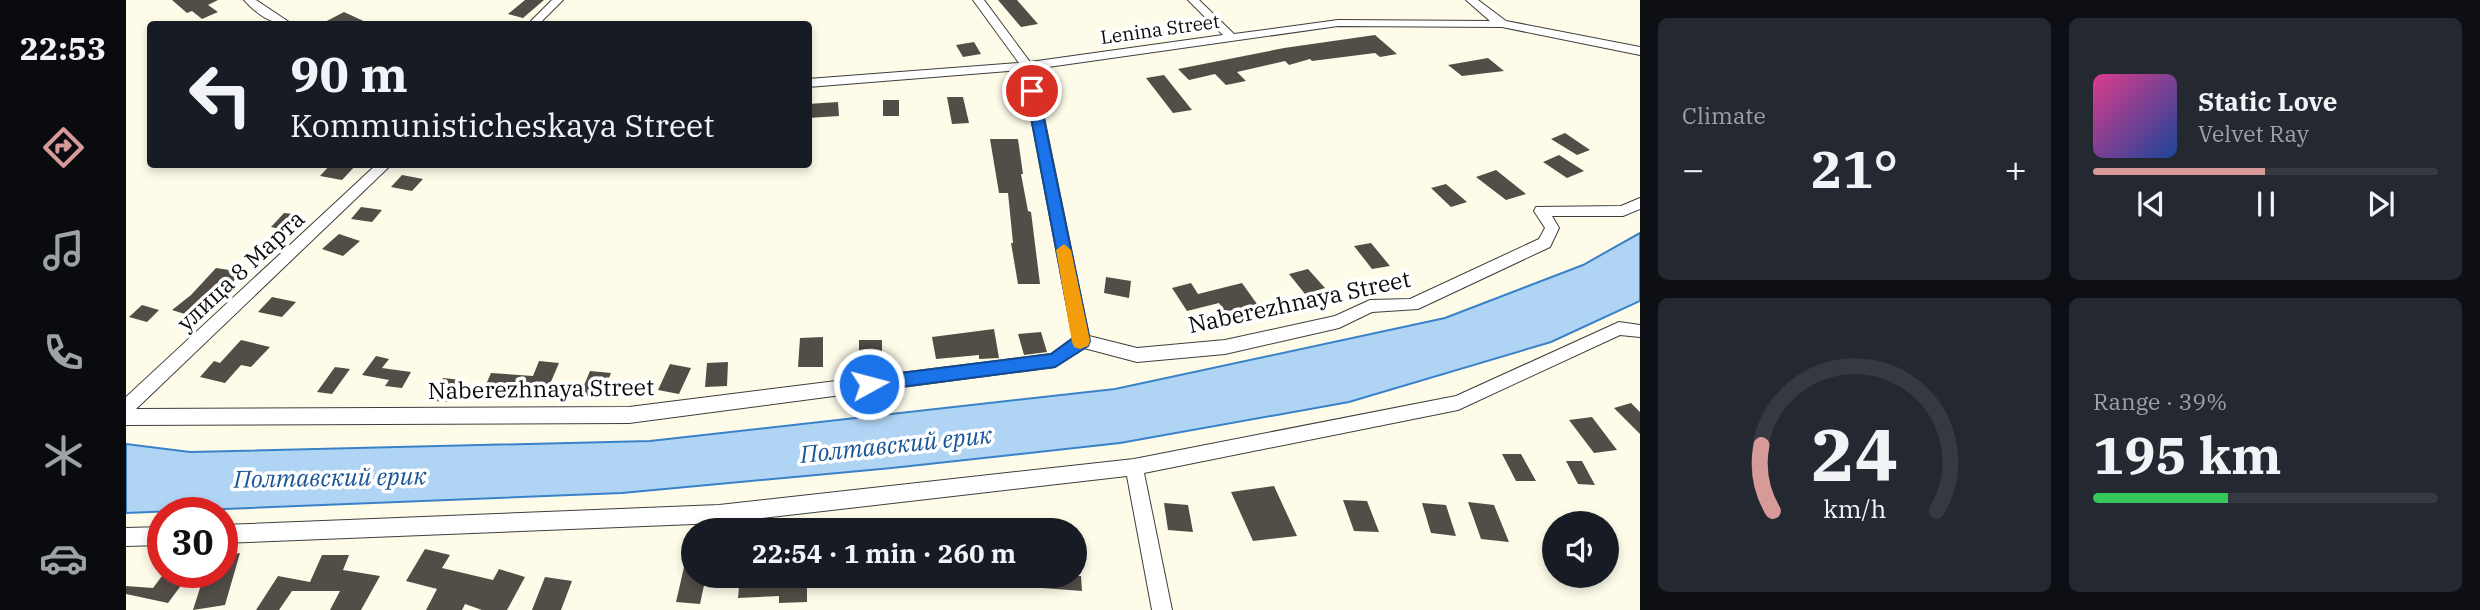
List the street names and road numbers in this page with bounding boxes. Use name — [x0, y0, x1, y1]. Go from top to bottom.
street label: Lenina Street — [1099, 9, 1221, 49]
street label: улица 8 Марта — [170, 203, 310, 337]
street label: Naberezhnaya Street — [1185, 263, 1413, 339]
street label: Naberezhnaya Street — [428, 371, 654, 405]

